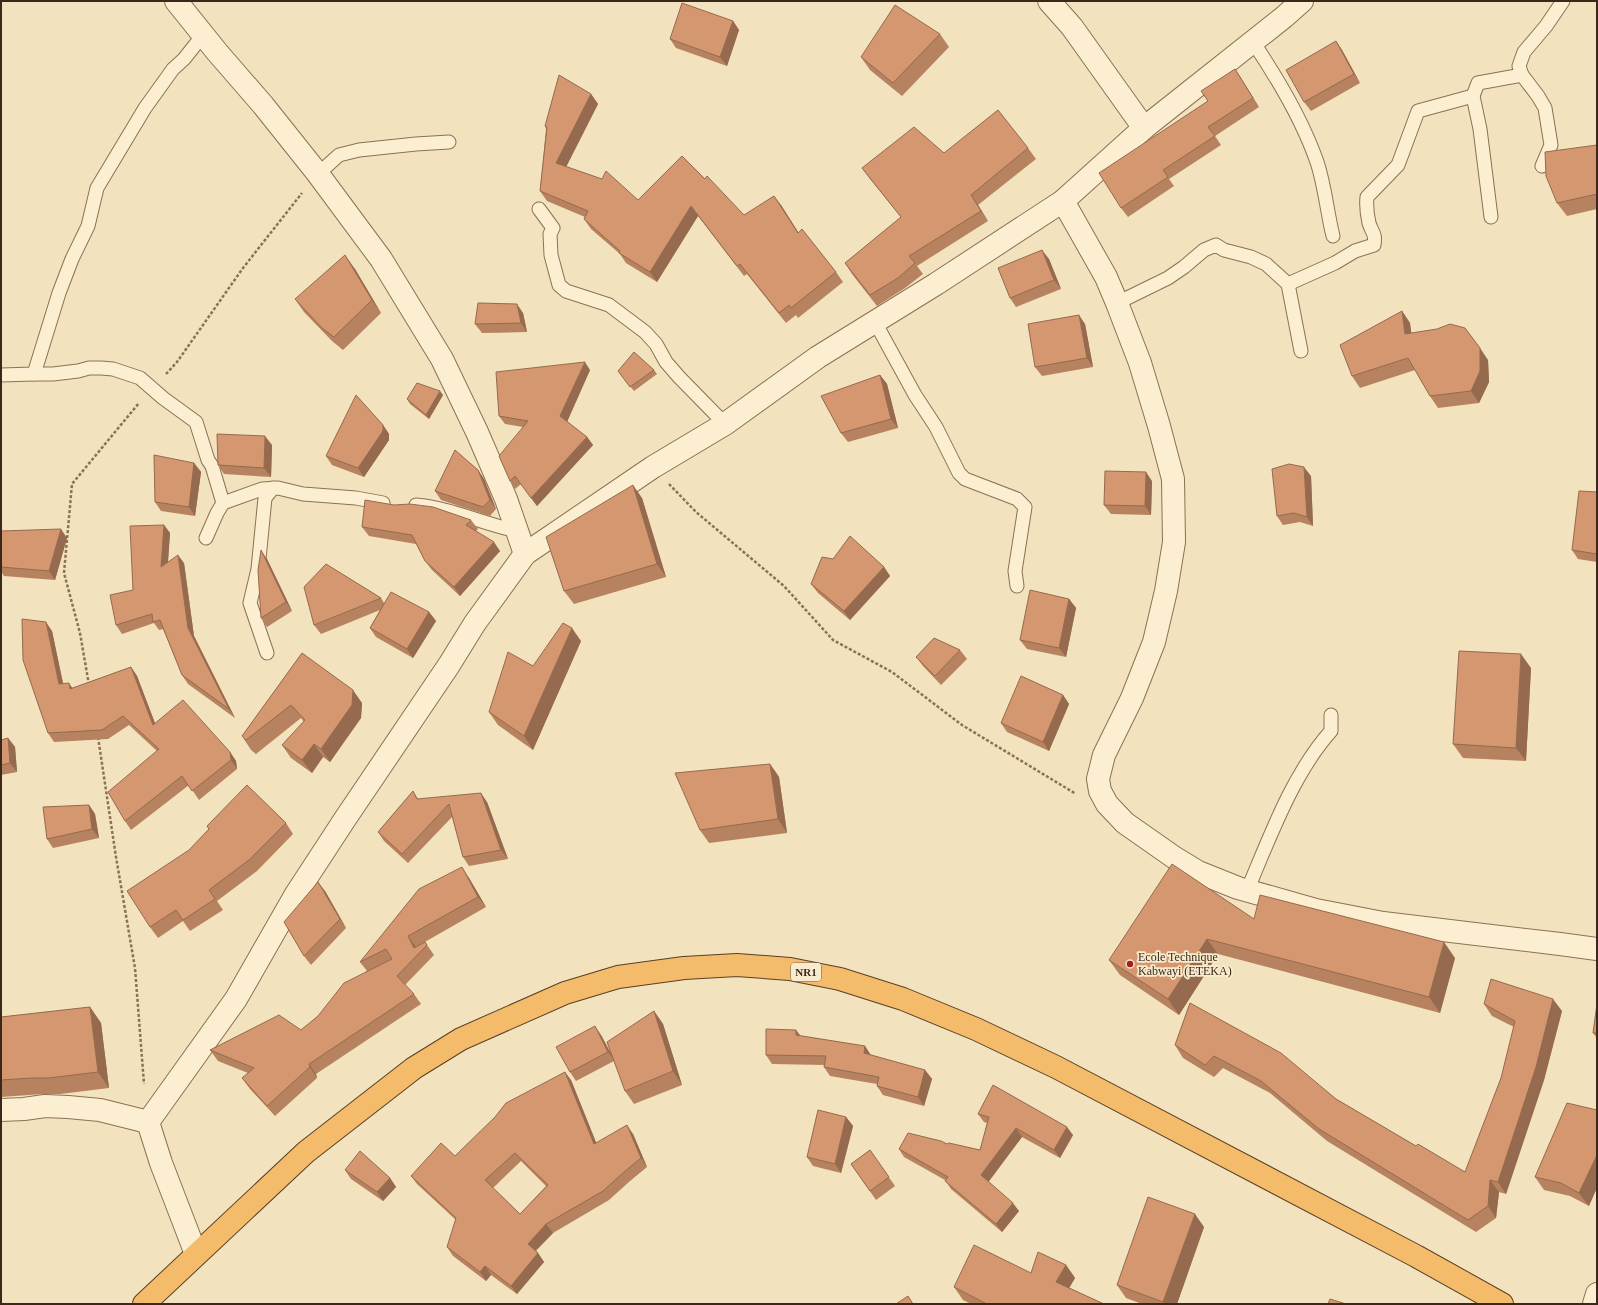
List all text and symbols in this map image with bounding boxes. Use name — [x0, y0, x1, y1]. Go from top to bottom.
place label: Ecole Technique Kabwayi (ETEKA) — [1138, 950, 1232, 978]
marker: Ecole Technique Kabwayi (ETEKA) — [1125, 959, 1135, 969]
road number: NR1 — [791, 963, 821, 981]

